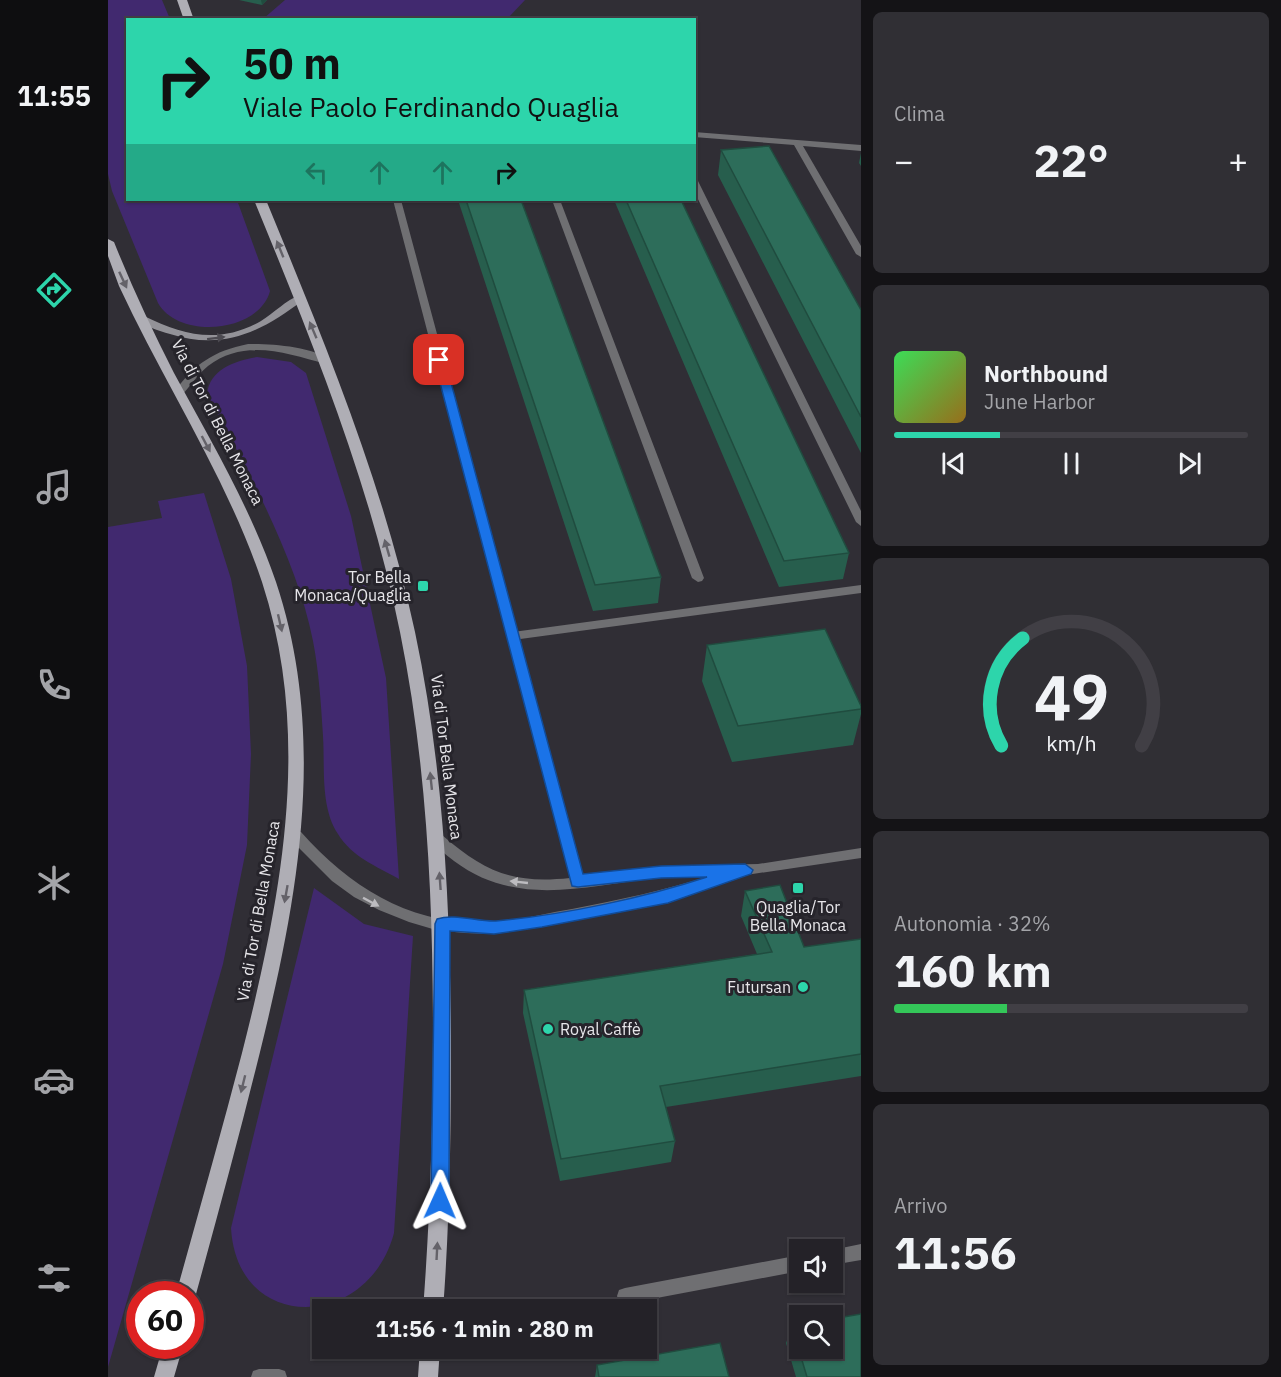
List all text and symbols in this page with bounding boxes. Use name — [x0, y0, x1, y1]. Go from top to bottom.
text: 50 m — [243, 36, 341, 91]
icon: right — [144, 42, 222, 120]
text: 11:55 — [17, 78, 91, 113]
text: Viale Paolo Ferdinando Quaglia — [243, 89, 619, 124]
text: Clima — [894, 100, 945, 127]
text: 22° — [1033, 131, 1109, 189]
text: − — [894, 139, 914, 182]
text: + — [1228, 139, 1248, 182]
icon: left — [300, 156, 333, 189]
icon: ahead — [363, 156, 396, 189]
icon: ahead — [426, 156, 459, 189]
icon: right — [489, 156, 522, 189]
one-way arrow — [275, 239, 285, 257]
icon: directions — [33, 269, 75, 311]
one-way arrow — [118, 272, 127, 289]
one-way arrow — [308, 320, 318, 338]
one-way arrow — [206, 333, 225, 343]
pin — [413, 334, 464, 385]
street label: Via di Tor di Bella Monaca — [167, 336, 269, 509]
icon: arrive — [422, 343, 455, 376]
text: Northbound — [984, 359, 1108, 388]
text: June Harbor — [984, 388, 1095, 415]
one-way arrow — [201, 435, 211, 452]
icon: previous — [937, 447, 970, 480]
icon: pause — [1055, 447, 1088, 480]
icon: next — [1173, 447, 1206, 480]
icon: music — [33, 466, 75, 508]
one-way arrow — [382, 539, 391, 557]
place label: Tor Bella Monaca/Quaglia — [294, 567, 411, 605]
marker: Tor Bella Monaca/Quaglia — [416, 579, 430, 593]
one-way arrow — [276, 614, 286, 632]
text: 49 — [1034, 656, 1108, 737]
icon: phone — [33, 664, 75, 706]
street label: Via di Tor Bella Monaca — [427, 673, 467, 841]
text: km/h — [1046, 729, 1096, 757]
one-way arrow — [426, 771, 436, 790]
street label: Via di Tor di Bella Monaca — [232, 819, 284, 1003]
icon: climate — [33, 862, 75, 904]
one-way arrow — [435, 872, 444, 891]
one-way arrow — [510, 878, 529, 887]
marker: Quaglia/Tor Bella Monaca — [791, 881, 805, 895]
one-way arrow — [281, 884, 290, 903]
one-way arrow — [363, 897, 380, 907]
place label: Quaglia/Tor Bella Monaca — [750, 897, 847, 935]
text: Autonomia · 32% — [894, 910, 1051, 937]
text: 160 km — [894, 941, 1052, 999]
place label: Futursan — [727, 977, 791, 997]
marker: Futursan — [796, 980, 810, 994]
place label: Royal Caffè — [560, 1019, 641, 1039]
marker: Royal Caffè — [541, 1022, 555, 1036]
icon: car — [33, 1059, 75, 1101]
one-way arrow — [238, 1075, 247, 1093]
position arrow — [408, 1169, 472, 1233]
text: Arrivo — [894, 1192, 947, 1219]
text: 11:56 — [894, 1223, 1017, 1281]
map controls — [789, 1239, 843, 1359]
button: sound — [789, 1239, 843, 1293]
one-way arrow — [432, 1242, 442, 1261]
icon: filters — [33, 1257, 75, 1299]
speed limit sign: 60 — [126, 1281, 204, 1359]
button: search — [789, 1305, 843, 1359]
text: 11:56 · 1 min · 280 m — [375, 1314, 594, 1343]

